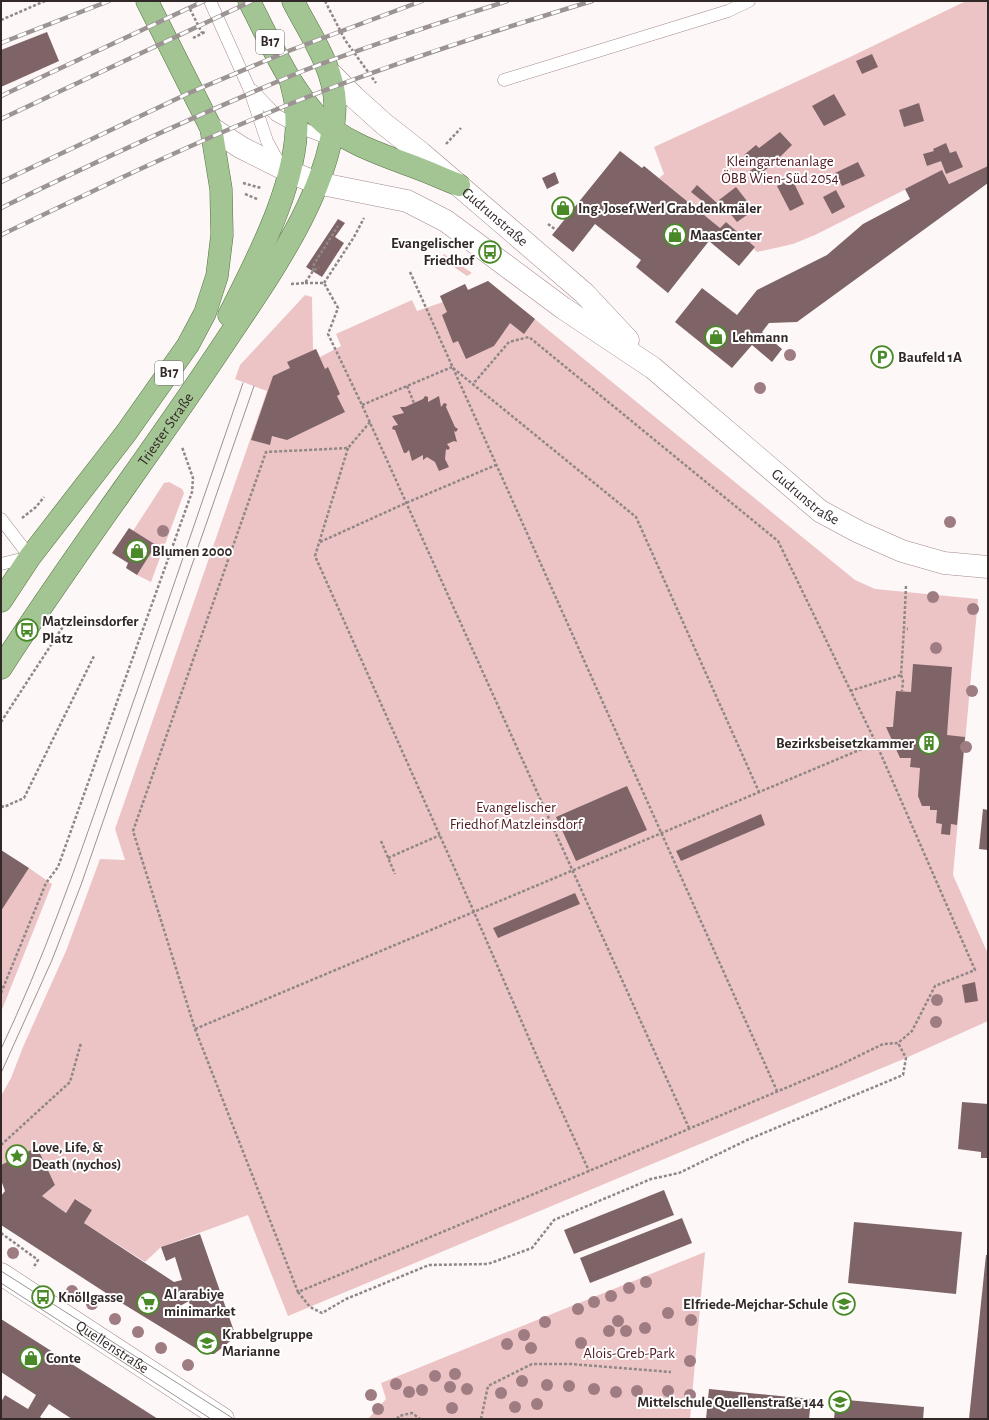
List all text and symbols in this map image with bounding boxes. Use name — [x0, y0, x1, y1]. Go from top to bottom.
road number: B17 — [256, 30, 284, 54]
park label: Kleingartenanlage ÖBB Wien-Süd 2054 — [721, 154, 839, 186]
street label: Gudrunstraße — [459, 184, 531, 249]
shop icon: Ing. Josef Werl Grabdenkmäler — [550, 195, 576, 221]
place label: Ing. Josef Werl Grabdenkmäler — [578, 201, 762, 216]
shop icon: MaasCenter — [662, 222, 688, 248]
place label: MaasCenter — [690, 228, 763, 243]
place label: Evangelischer Friedhof — [391, 236, 475, 268]
bus stop icon: Evangelischer Friedhof — [477, 239, 503, 265]
shop icon: Lehmann — [703, 324, 729, 350]
place label: Lehmann — [732, 330, 788, 345]
parking icon: Baufeld 1A — [869, 344, 895, 370]
place label: Baufeld 1A — [898, 350, 962, 365]
road number: B17 — [155, 361, 183, 385]
street label: Triester Straße — [135, 390, 196, 468]
street label: Gudrunstraße — [769, 466, 842, 527]
shop icon: Blumen 2000 — [124, 538, 150, 564]
place label: Blumen 2000 — [152, 544, 232, 559]
place label: Matzleinsdorfer Platz — [42, 614, 139, 646]
bus stop icon: Matzleinsdorfer Platz — [14, 617, 40, 643]
building icon: Bezirksbeisetzkammer — [916, 730, 942, 756]
place label: Bezirksbeisetzkammer — [776, 736, 915, 751]
park label: Evangelischer Friedhof Matzleinsdorf — [450, 800, 584, 832]
place label: Love, Life, & Death (nychos) — [32, 1140, 121, 1172]
place icon: Love, Life, & Death (nychos) — [4, 1143, 30, 1169]
bus stop icon: Knöllgasse — [30, 1284, 56, 1310]
place label: Al arabiye minimarket — [164, 1287, 236, 1319]
place label: Knöllgasse — [58, 1290, 123, 1305]
supermarket icon: Al arabiye minimarket — [135, 1290, 161, 1316]
school or university icon: Elfriede-Mejchar-Schule — [831, 1291, 857, 1317]
place label: Elfriede-Mejchar-Schule — [683, 1297, 828, 1312]
street label: Quellenstraße — [73, 1318, 151, 1376]
place label: Krabbelgruppe Marianne — [222, 1327, 313, 1359]
school or university icon: Krabbelgruppe Marianne — [194, 1330, 220, 1356]
shop icon: Conte — [18, 1345, 44, 1371]
park label: Alois-Greb-Park — [583, 1346, 675, 1361]
place label: Conte — [46, 1351, 81, 1366]
school or university icon: Mittelschule Quellenstraße 144 — [827, 1389, 853, 1415]
place label: Mittelschule Quellenstraße 144 — [637, 1395, 824, 1410]

